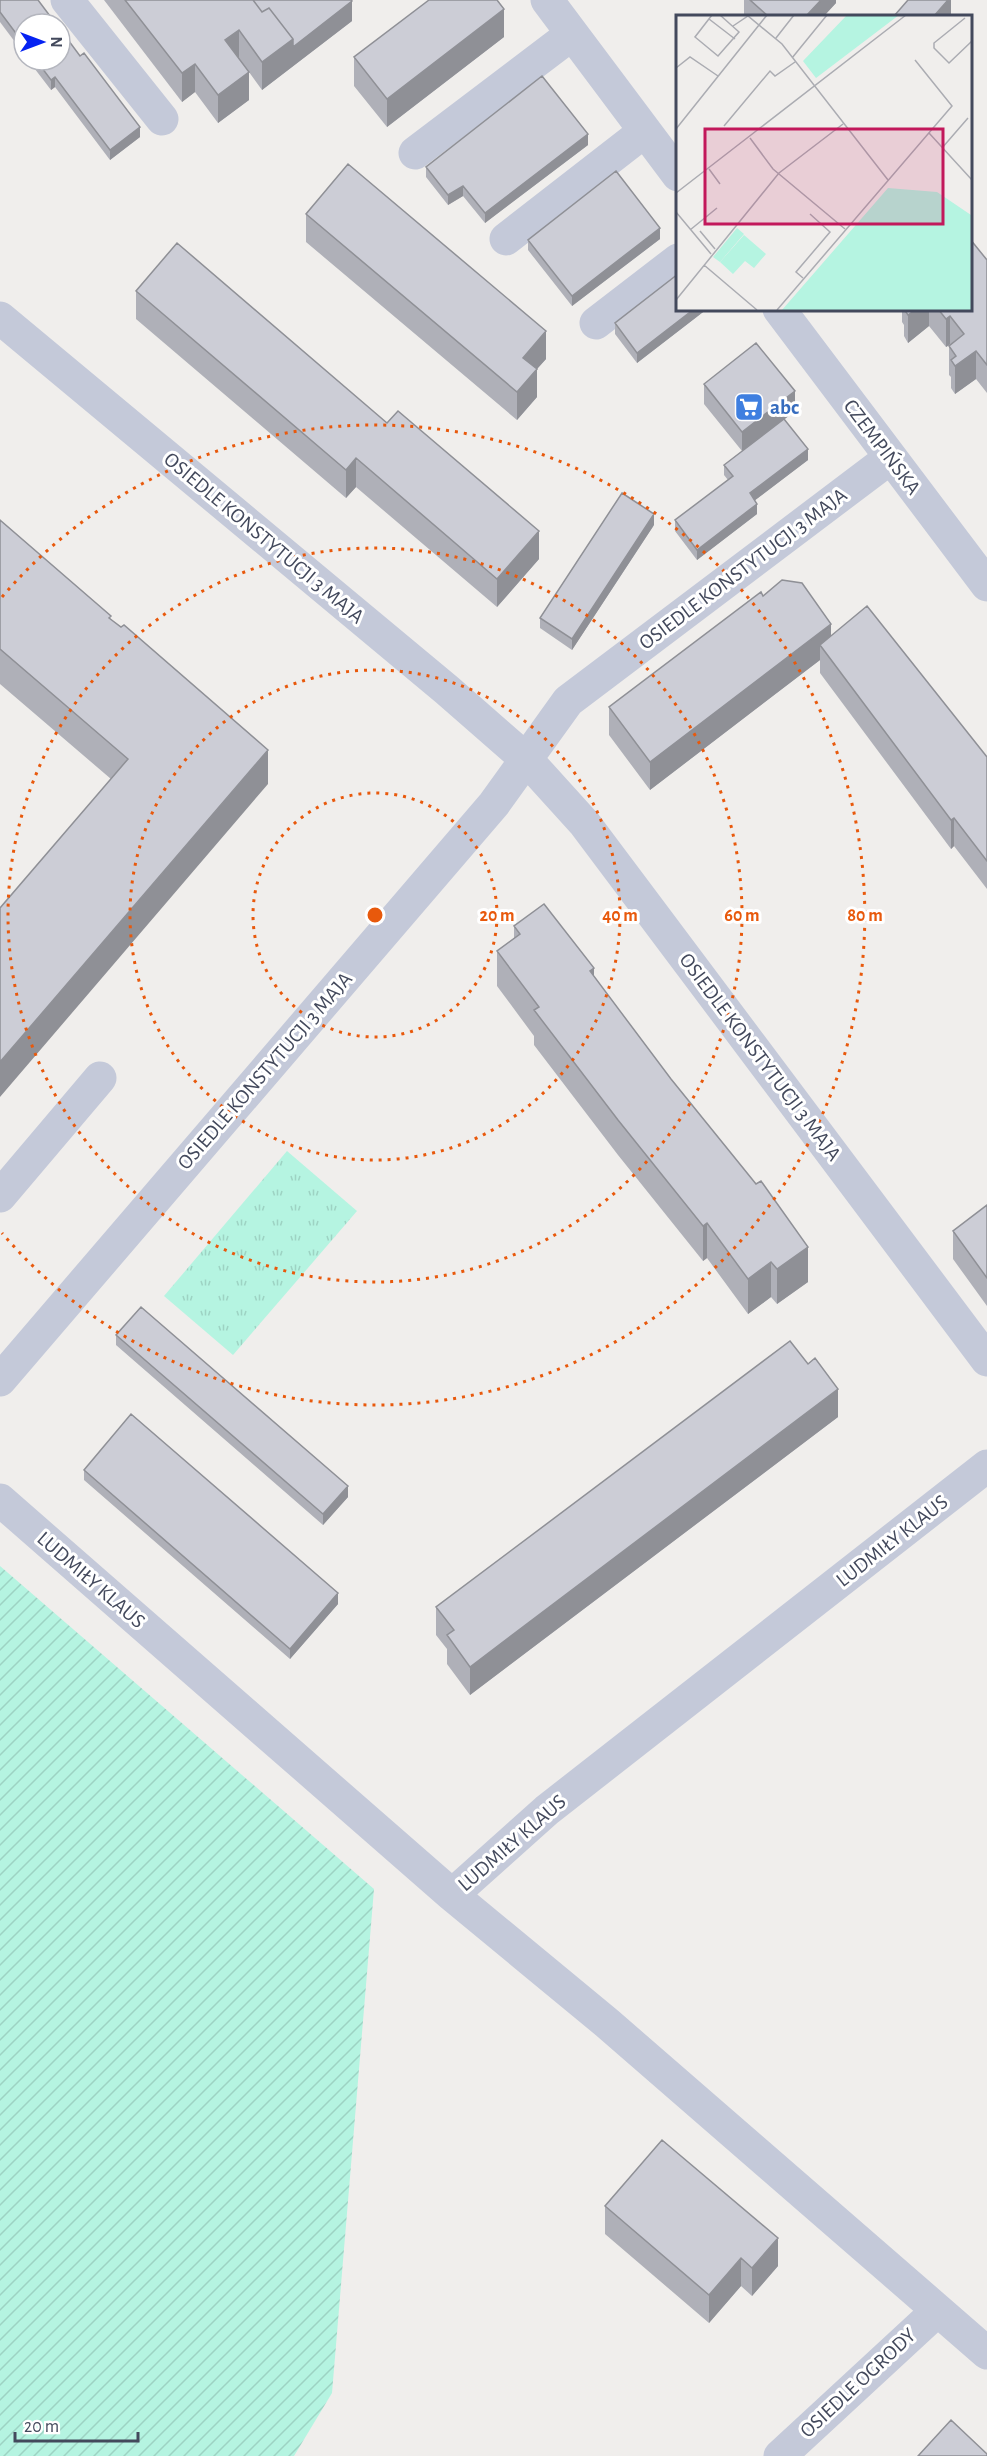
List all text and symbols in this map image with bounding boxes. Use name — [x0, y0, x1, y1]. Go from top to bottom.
north arrow — [12, 12, 72, 72]
inset map — [676, 15, 972, 310]
text: N — [48, 36, 64, 48]
supermarket icon: abc — [733, 391, 765, 423]
street label: CZEMPIŃSKA — [840, 394, 926, 498]
place label: abc — [770, 397, 799, 418]
street label: OSIEDLE KONSTYTUCJI 3 MAJA — [160, 448, 368, 628]
street label: OSIEDLE KONSTYTUCJI 3 MAJA — [635, 484, 851, 654]
centre of rings — [365, 905, 385, 925]
text: 20 m — [479, 907, 515, 925]
text: 40 m — [602, 907, 638, 925]
text: 60 m — [724, 907, 760, 925]
text: 80 m — [847, 907, 883, 925]
street label: OSIEDLE KONSTYTUCJI 3 MAJA — [675, 949, 845, 1165]
street label: OSIEDLE KONSTYTUCJI 3 MAJA — [174, 968, 356, 1174]
street label: LUDMIŁY KLAUS — [832, 1491, 952, 1591]
street label: LUDMIŁY KLAUS — [33, 1528, 149, 1632]
street label: LUDMIŁY KLAUS — [454, 1791, 570, 1895]
street label: OSIEDLE OGRODY — [796, 2324, 920, 2442]
scale bar — [15, 2405, 138, 2443]
text: 20 m — [24, 2418, 59, 2436]

